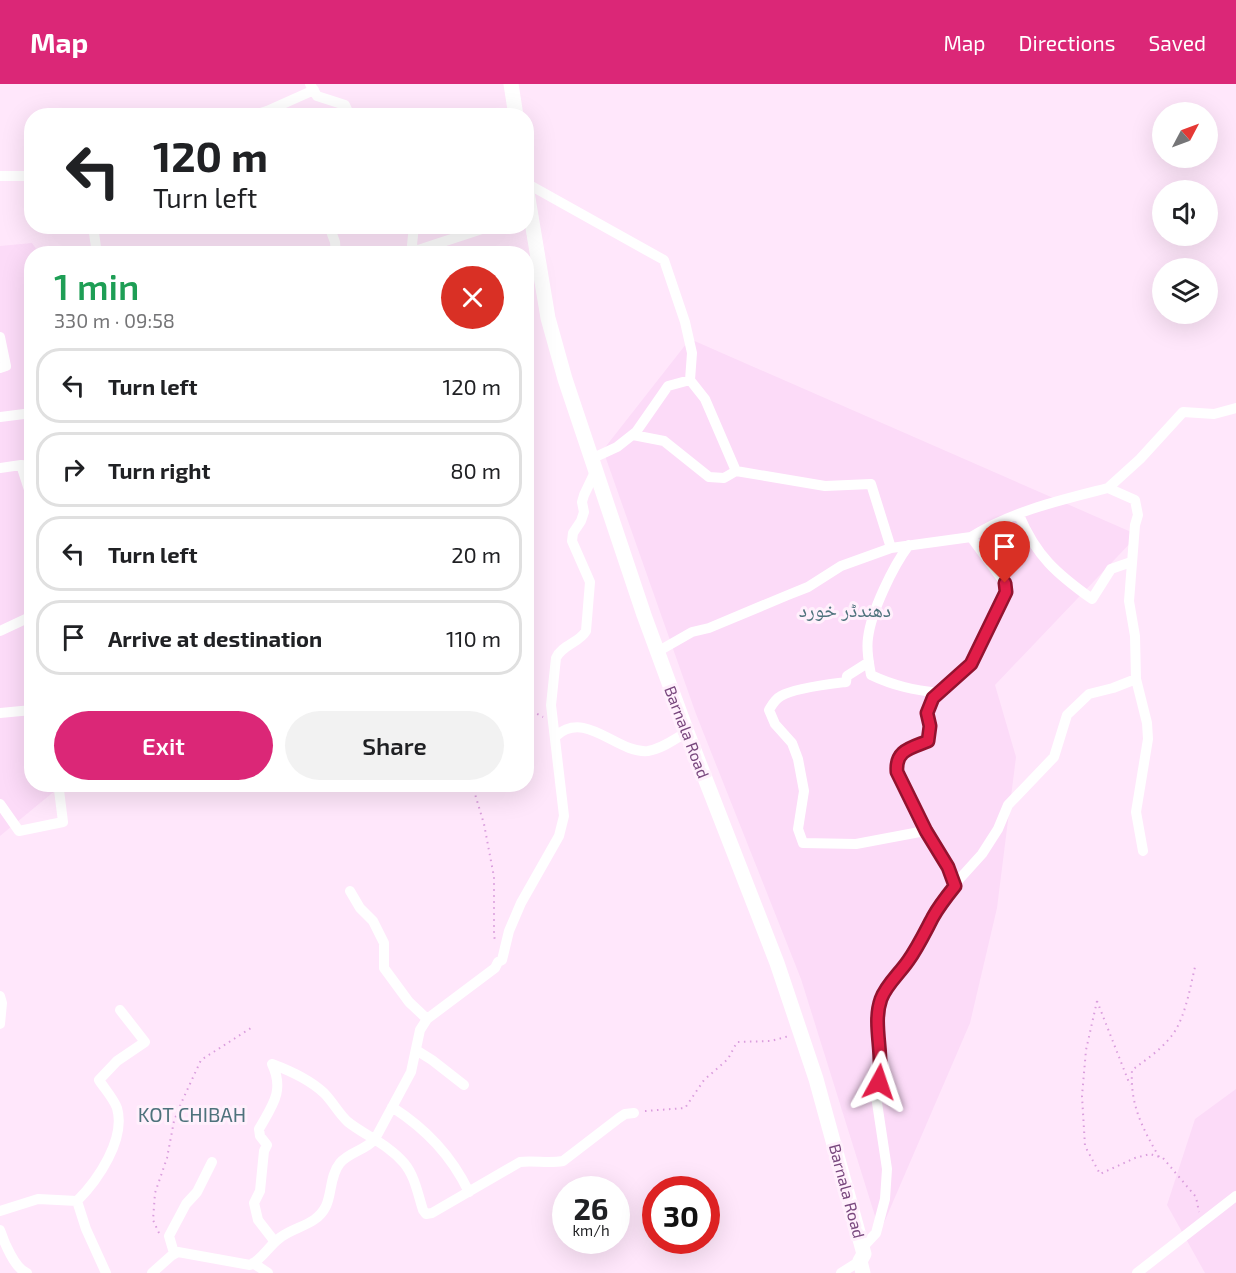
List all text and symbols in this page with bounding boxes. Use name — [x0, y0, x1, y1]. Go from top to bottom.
text: Map — [30, 25, 88, 59]
text: Map — [943, 30, 986, 55]
text: Directions — [1019, 30, 1115, 55]
text: Saved — [1148, 30, 1206, 55]
north arrow — [1152, 102, 1218, 168]
map controls — [1152, 102, 1218, 324]
text: 120 m — [153, 130, 268, 180]
icon: left — [54, 132, 132, 210]
button: sound — [1152, 180, 1218, 246]
text: Turn left — [153, 181, 257, 213]
button: layers — [1152, 258, 1218, 324]
text: 1 min — [54, 264, 139, 307]
button: close — [441, 266, 504, 329]
text: 330 m · 09:58 — [54, 308, 175, 332]
icon: left — [57, 369, 90, 402]
text: Turn left — [108, 373, 197, 399]
text: 120 m — [442, 373, 501, 399]
icon: right — [57, 453, 90, 486]
text: Turn right — [108, 457, 210, 483]
text: 80 m — [450, 457, 501, 483]
pin — [979, 521, 1030, 583]
icon: arrive — [988, 530, 1021, 563]
icon: left — [57, 537, 90, 570]
text: Turn left — [108, 541, 197, 567]
text: 20 m — [451, 541, 501, 567]
district label: دھندڈر خورد — [799, 597, 891, 621]
icon: arrive — [57, 621, 90, 654]
text: Arrive at destination — [108, 625, 322, 651]
text: 110 m — [446, 625, 501, 651]
street label: Barnala Road — [661, 683, 714, 781]
button: Exit — [54, 711, 273, 780]
button: Share — [285, 711, 504, 780]
position arrow — [847, 1050, 911, 1114]
district label: KOT CHIBAH — [138, 1102, 246, 1126]
street label: Barnala Road — [826, 1141, 869, 1240]
speed limit sign: 30 — [642, 1176, 720, 1254]
text: 26 — [573, 1190, 609, 1226]
text: km/h — [572, 1221, 610, 1239]

